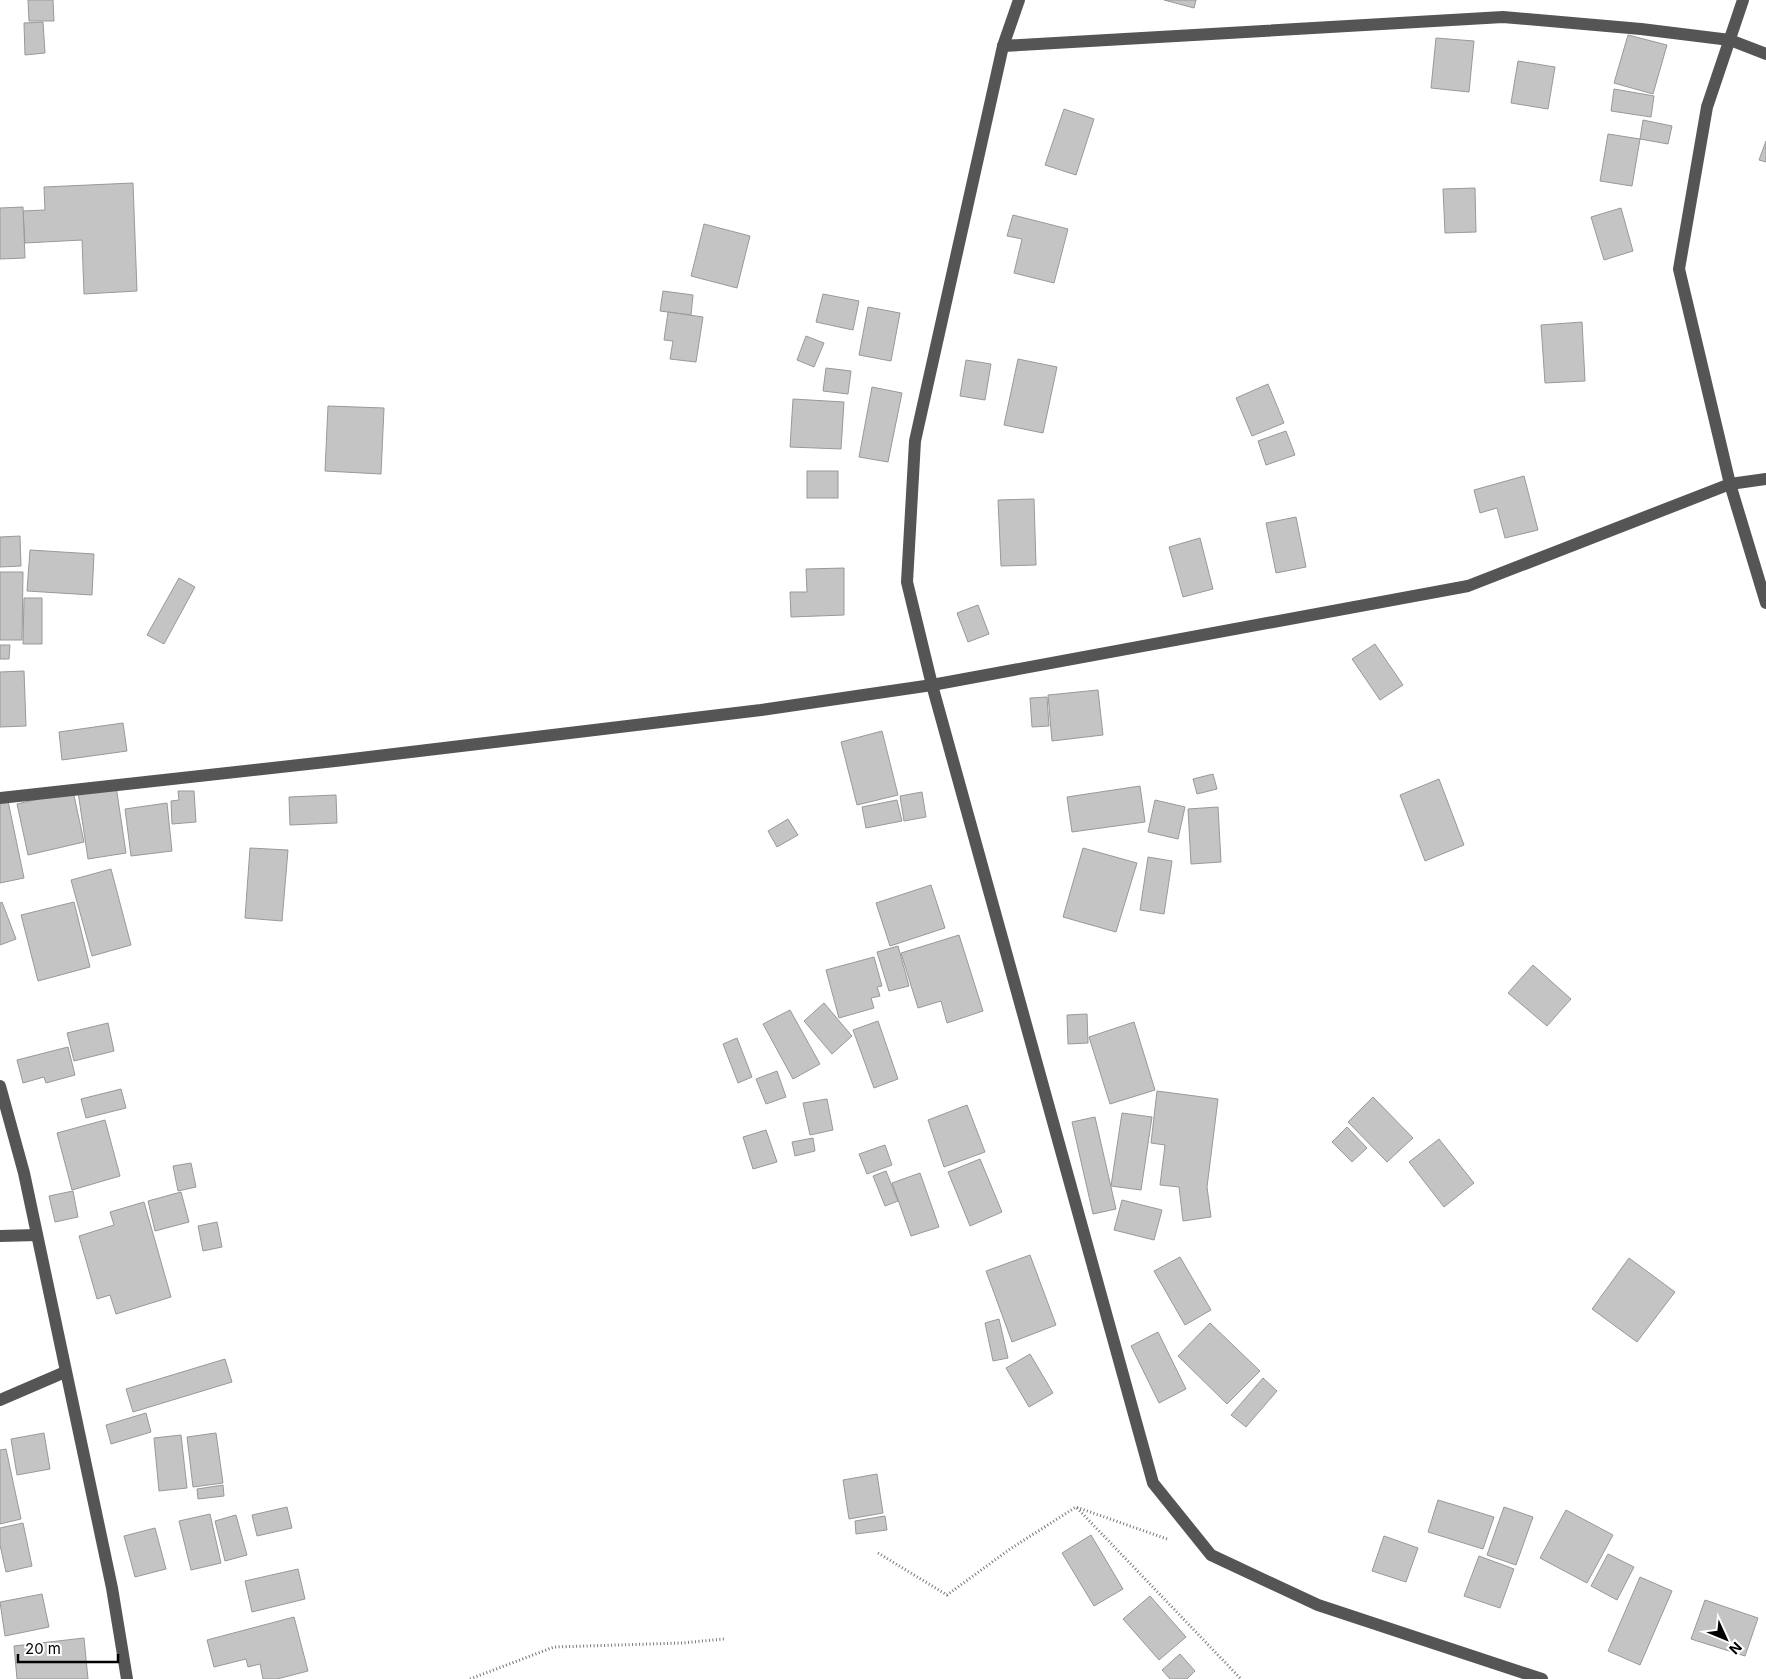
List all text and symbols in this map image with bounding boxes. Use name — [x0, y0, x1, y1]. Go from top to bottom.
north arrow — [1701, 1614, 1751, 1664]
scale bar — [18, 1632, 118, 1664]
text: 20 m — [25, 1639, 61, 1658]
text: N — [1726, 1639, 1746, 1658]

